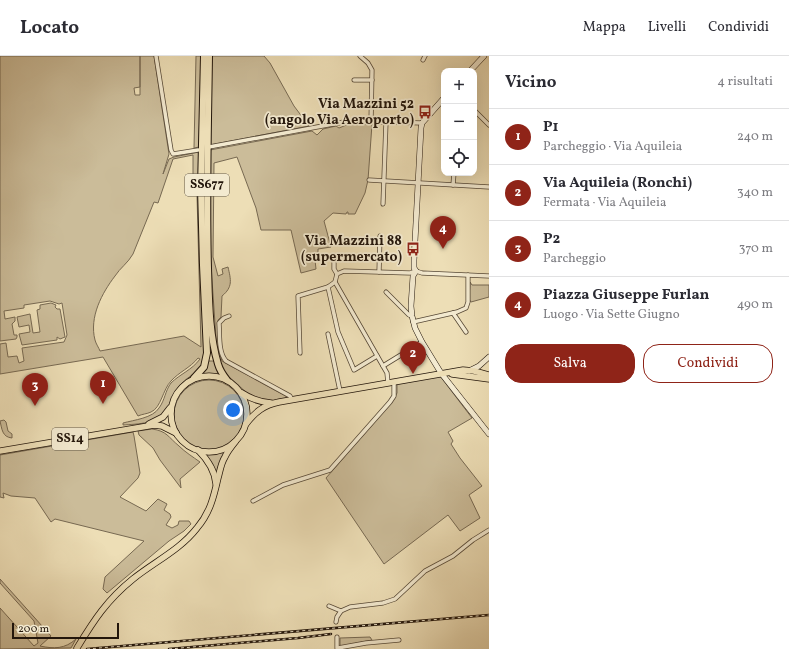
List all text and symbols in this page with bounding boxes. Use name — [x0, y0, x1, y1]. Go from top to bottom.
text: Locato — [20, 15, 79, 41]
text: Mappa — [583, 18, 626, 37]
text: Livelli — [648, 18, 686, 37]
text: Condividi — [708, 18, 769, 37]
map controls — [441, 68, 477, 176]
button: + — [441, 68, 477, 104]
text: Vicino — [505, 71, 556, 94]
text: 4 risultati — [717, 73, 773, 91]
place label: Via Mazzini 52 (angolo Via Aeroporto) — [265, 95, 414, 130]
bus stop icon: Via Mazzini 52 (angolo Via Aeroporto) — [417, 104, 433, 120]
button: − — [441, 104, 477, 140]
text: P1 — [543, 117, 559, 138]
text: 1 — [515, 128, 521, 146]
text: 240 m — [737, 128, 773, 146]
text: Parcheggio · Via Aquileia — [543, 138, 682, 156]
button: locate — [441, 140, 477, 176]
text: Via Aquileia (Ronchi) — [543, 173, 692, 194]
road number: SS677 — [185, 174, 229, 196]
text: 2 — [515, 184, 521, 202]
text: 340 m — [737, 184, 773, 202]
text: Fermata · Via Aquileia — [543, 194, 666, 212]
pin: 4 — [430, 216, 456, 249]
text: P2 — [543, 229, 560, 250]
place label: Via Mazzini 88 (supermercato) — [301, 232, 402, 267]
text: 3 — [515, 240, 521, 258]
text: 370 m — [739, 240, 773, 258]
bus stop icon: Via Mazzini 88 (supermercato) — [405, 241, 421, 257]
text: Parcheggio — [543, 250, 606, 268]
text: Piazza Giuseppe Furlan — [543, 285, 709, 306]
text: 4 — [514, 296, 522, 314]
text: 490 m — [737, 296, 773, 314]
text: Luogo · Via Sette Giugno — [543, 306, 680, 324]
pin: 2 — [400, 341, 426, 374]
button: Salva — [505, 344, 635, 383]
button: Condividi — [643, 344, 773, 383]
pin: 1 — [90, 371, 116, 404]
pin: 3 — [22, 373, 48, 406]
your location — [223, 400, 243, 420]
road number: SS14 — [52, 428, 88, 450]
scale bar — [12, 621, 119, 640]
text: 200 m — [18, 622, 49, 637]

